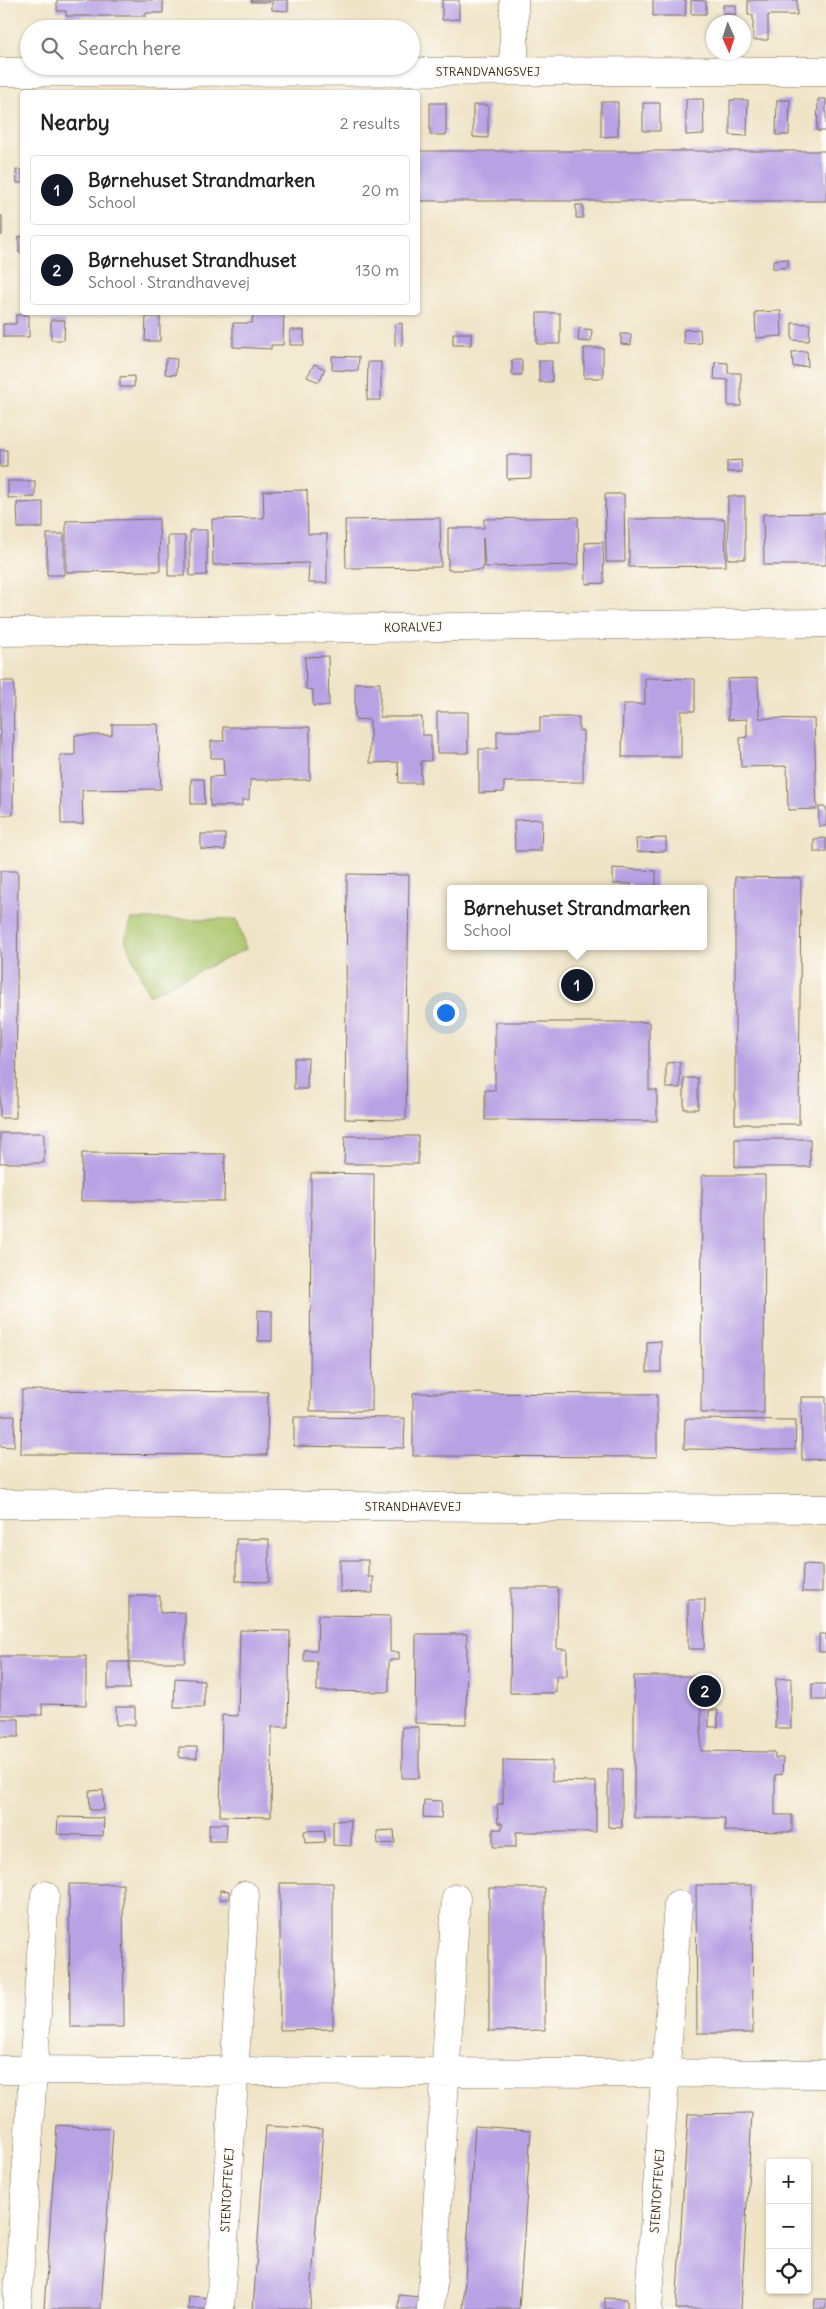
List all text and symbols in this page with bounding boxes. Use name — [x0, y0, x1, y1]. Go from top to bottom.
north arrow — [706, 15, 751, 60]
search box — [20, 20, 420, 75]
icon: search — [38, 34, 66, 62]
text: Search here — [78, 36, 181, 60]
street label: STRANDVANGSVEJ — [436, 64, 540, 79]
text: Nearby — [40, 109, 110, 136]
text: 2 results — [340, 113, 400, 133]
text: Børnehuset Strandmarken — [88, 168, 315, 192]
text: 1 — [54, 180, 60, 200]
text: 20 m — [362, 180, 399, 200]
text: School — [88, 192, 136, 212]
text: Børnehuset Strandhuset — [88, 248, 296, 272]
text: 2 — [53, 260, 61, 280]
text: 130 m — [355, 260, 399, 280]
text: School · Strandhavevej — [88, 272, 250, 292]
street label: KORALVEJ — [384, 619, 442, 635]
popup — [447, 885, 707, 950]
text: Børnehuset Strandmarken — [463, 896, 691, 920]
text: School — [463, 920, 511, 940]
pin: 1 — [561, 966, 593, 1004]
your location — [433, 1000, 459, 1026]
street label: STRANDHAVEVEJ — [365, 1499, 461, 1514]
pin: 2 — [689, 1672, 721, 1710]
street label: STENTOFTEVEJ — [217, 2147, 237, 2233]
street label: STENTOFTEVEJ — [647, 2148, 667, 2234]
map controls — [766, 2159, 811, 2294]
button: + — [766, 2159, 811, 2204]
button: − — [766, 2204, 811, 2249]
button: locate — [766, 2249, 811, 2294]

